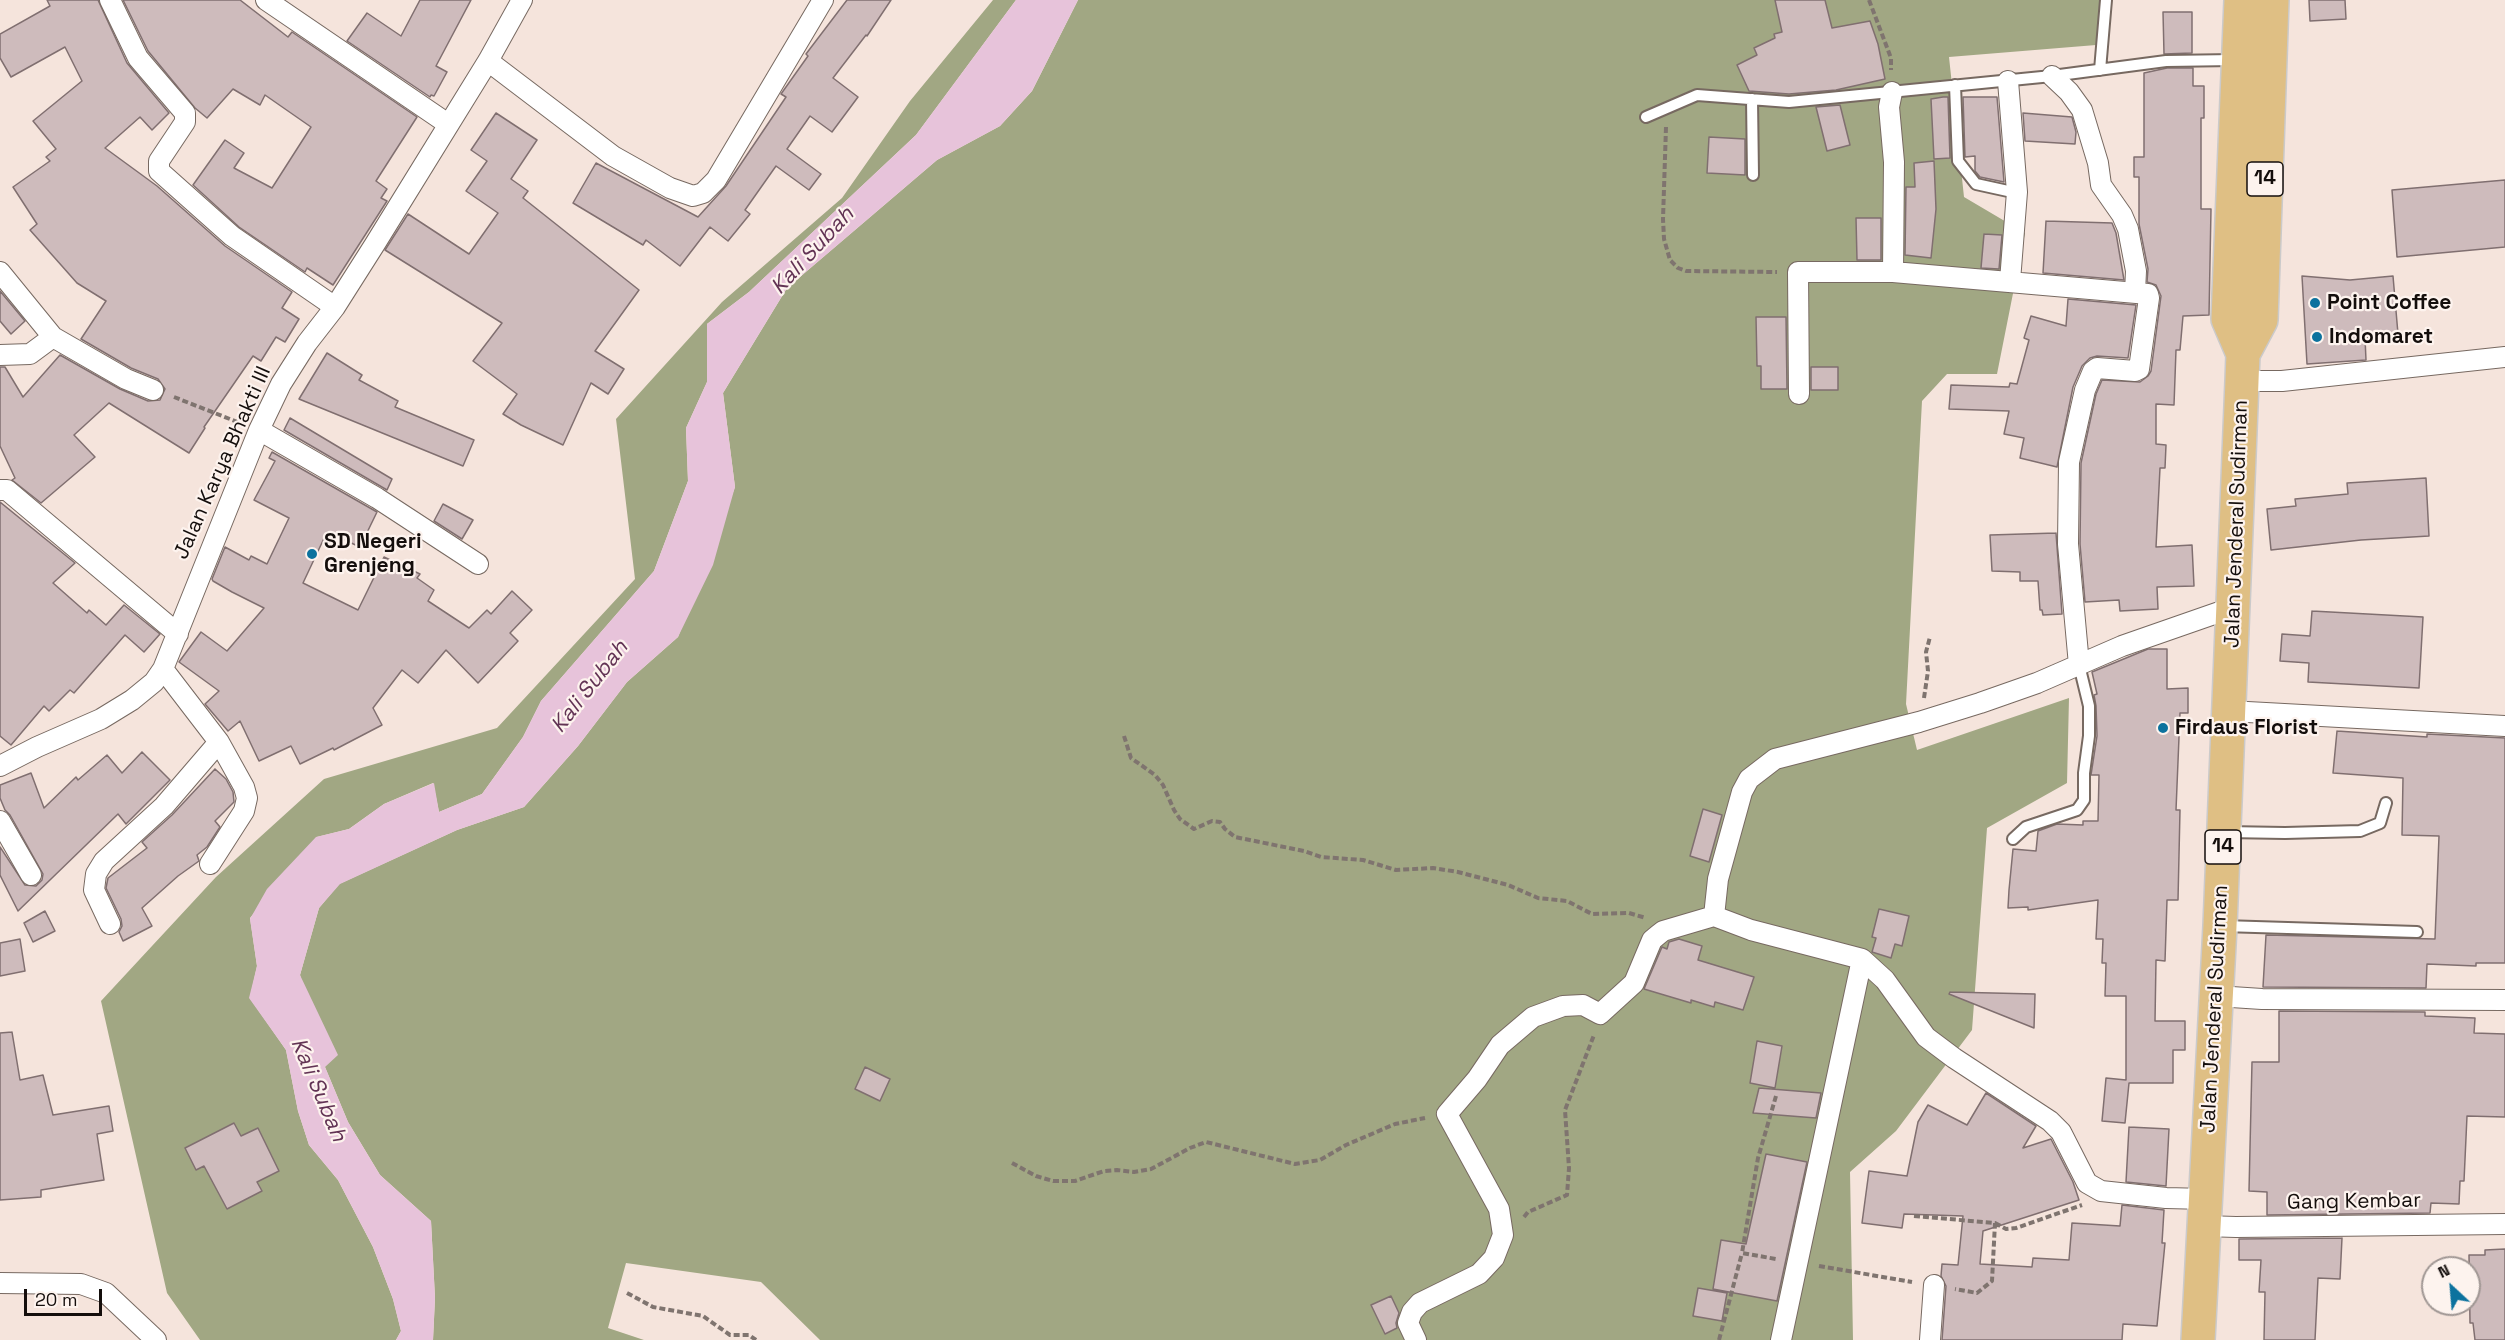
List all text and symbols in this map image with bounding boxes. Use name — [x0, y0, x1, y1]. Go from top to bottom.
road number: 14 — [2247, 162, 2283, 196]
water label: Kali Subah — [766, 202, 860, 300]
place label: Point Coffee — [2327, 290, 2451, 316]
marker: Point Coffee — [2308, 296, 2322, 310]
place label: Indomaret — [2329, 324, 2433, 350]
marker: Indomaret — [2310, 330, 2324, 344]
street label: Jalan Karya Bhakti III — [169, 363, 277, 563]
street label: Jalan Jenderal Sudirman — [2220, 400, 2254, 648]
place label: SD Negeri Grenjeng — [324, 529, 422, 579]
marker: SD Negeri Grenjeng — [305, 547, 319, 561]
water label: Kali Subah — [546, 636, 634, 738]
place label: Firdaus Florist — [2175, 715, 2318, 741]
marker: Firdaus Florist — [2156, 721, 2170, 735]
road number: 14 — [2205, 830, 2241, 864]
street label: Jalan Jenderal Sudirman — [2196, 884, 2234, 1134]
water label: Kali Subah — [284, 1034, 352, 1146]
street label: Gang Kembar — [2287, 1188, 2421, 1216]
north arrow — [2421, 1256, 2481, 1316]
text: N — [2434, 1259, 2453, 1283]
scale bar — [27, 1277, 105, 1315]
text: 20 m — [35, 1288, 78, 1311]

